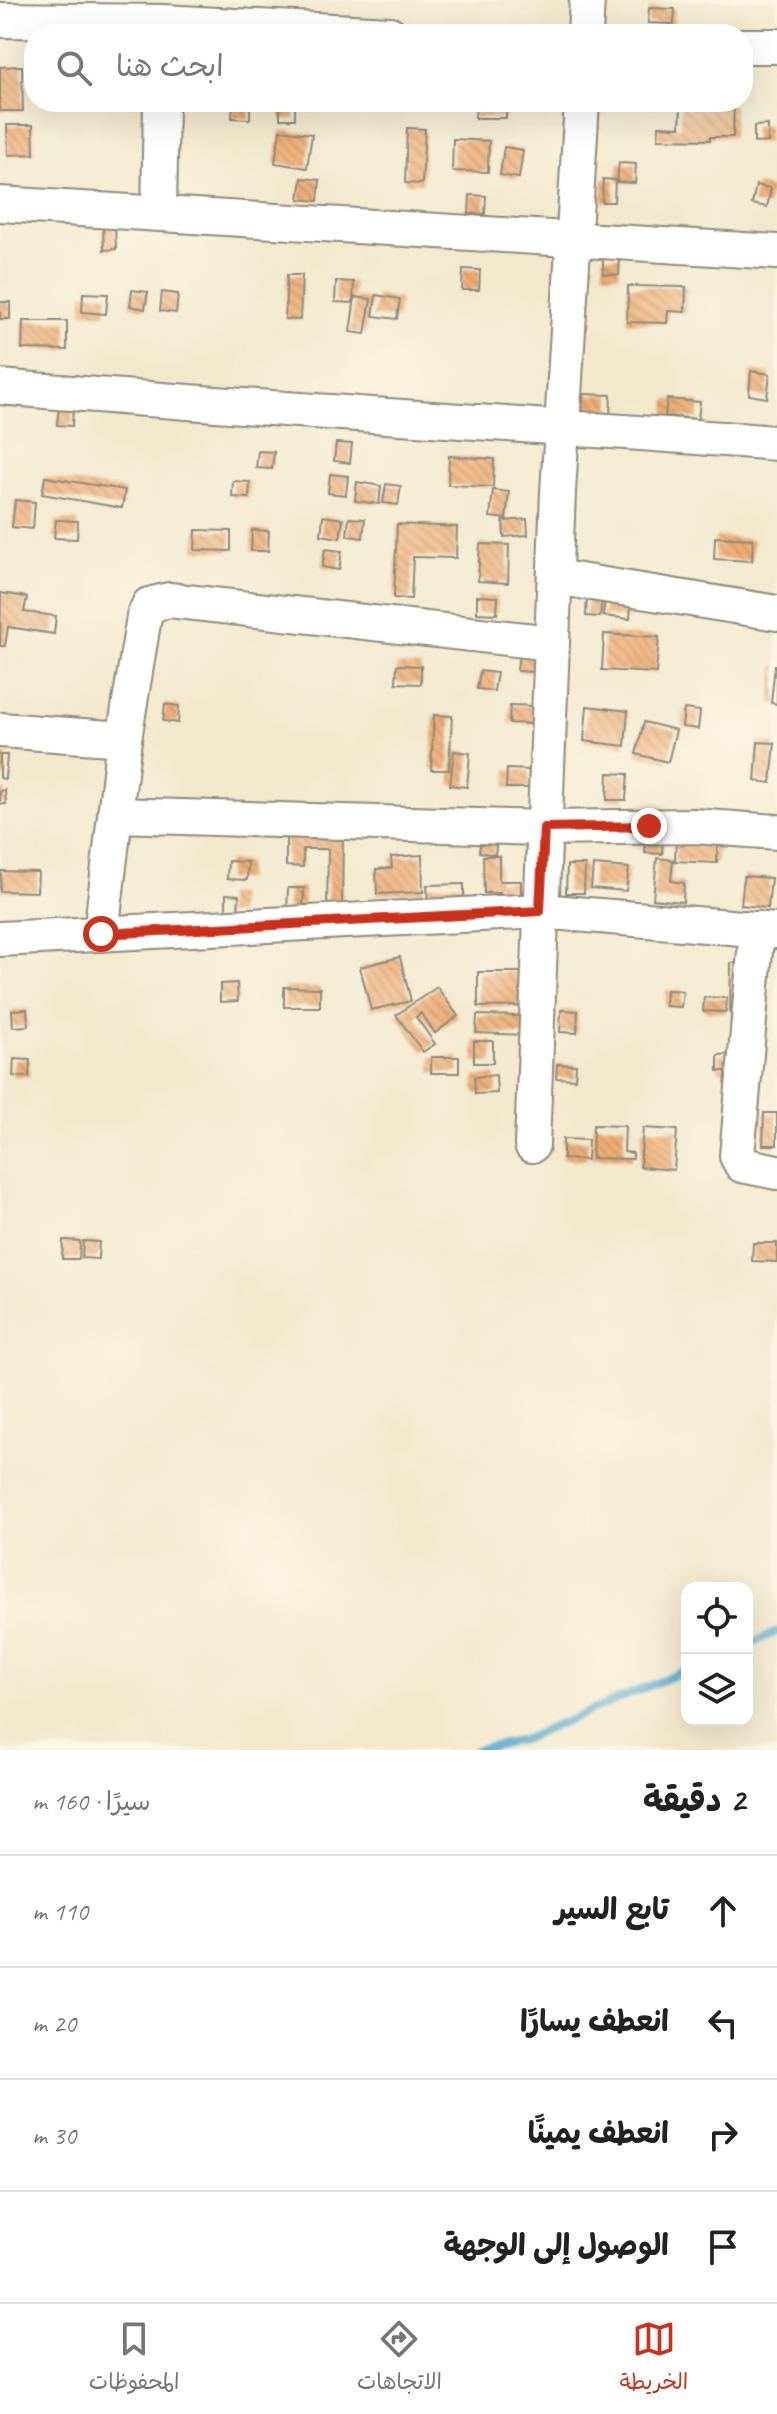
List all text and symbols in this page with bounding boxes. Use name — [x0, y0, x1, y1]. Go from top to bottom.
search box — [24, 24, 753, 112]
icon: search — [52, 46, 96, 90]
text: ابحث هنا — [116, 47, 224, 85]
route end — [631, 808, 667, 844]
route start — [83, 916, 119, 952]
map controls — [681, 1582, 753, 1726]
button: locate — [681, 1582, 753, 1654]
button: layers — [681, 1654, 753, 1726]
text: 2 دقيقة — [643, 1778, 745, 1821]
text: سيرًا · 160 m — [32, 1785, 151, 1818]
icon: ahead — [701, 1889, 745, 1933]
text: تابع السير — [555, 1890, 669, 1928]
text: 110 m — [32, 1895, 88, 1928]
icon: left — [701, 2001, 745, 2045]
text: انعطف يسارًا — [520, 2002, 669, 2040]
text: 20 m — [32, 2007, 76, 2040]
icon: right — [701, 2113, 745, 2157]
text: انعطف يمينًا — [528, 2114, 669, 2152]
text: 30 m — [32, 2119, 76, 2152]
icon: arrive — [701, 2225, 745, 2269]
text: الوصول إلى الوجهة — [444, 2226, 669, 2264]
tab: المحفوظات — [89, 2317, 179, 2401]
tab: الاتجاهات — [357, 2317, 442, 2401]
tab: الخريطة — [620, 2317, 688, 2401]

